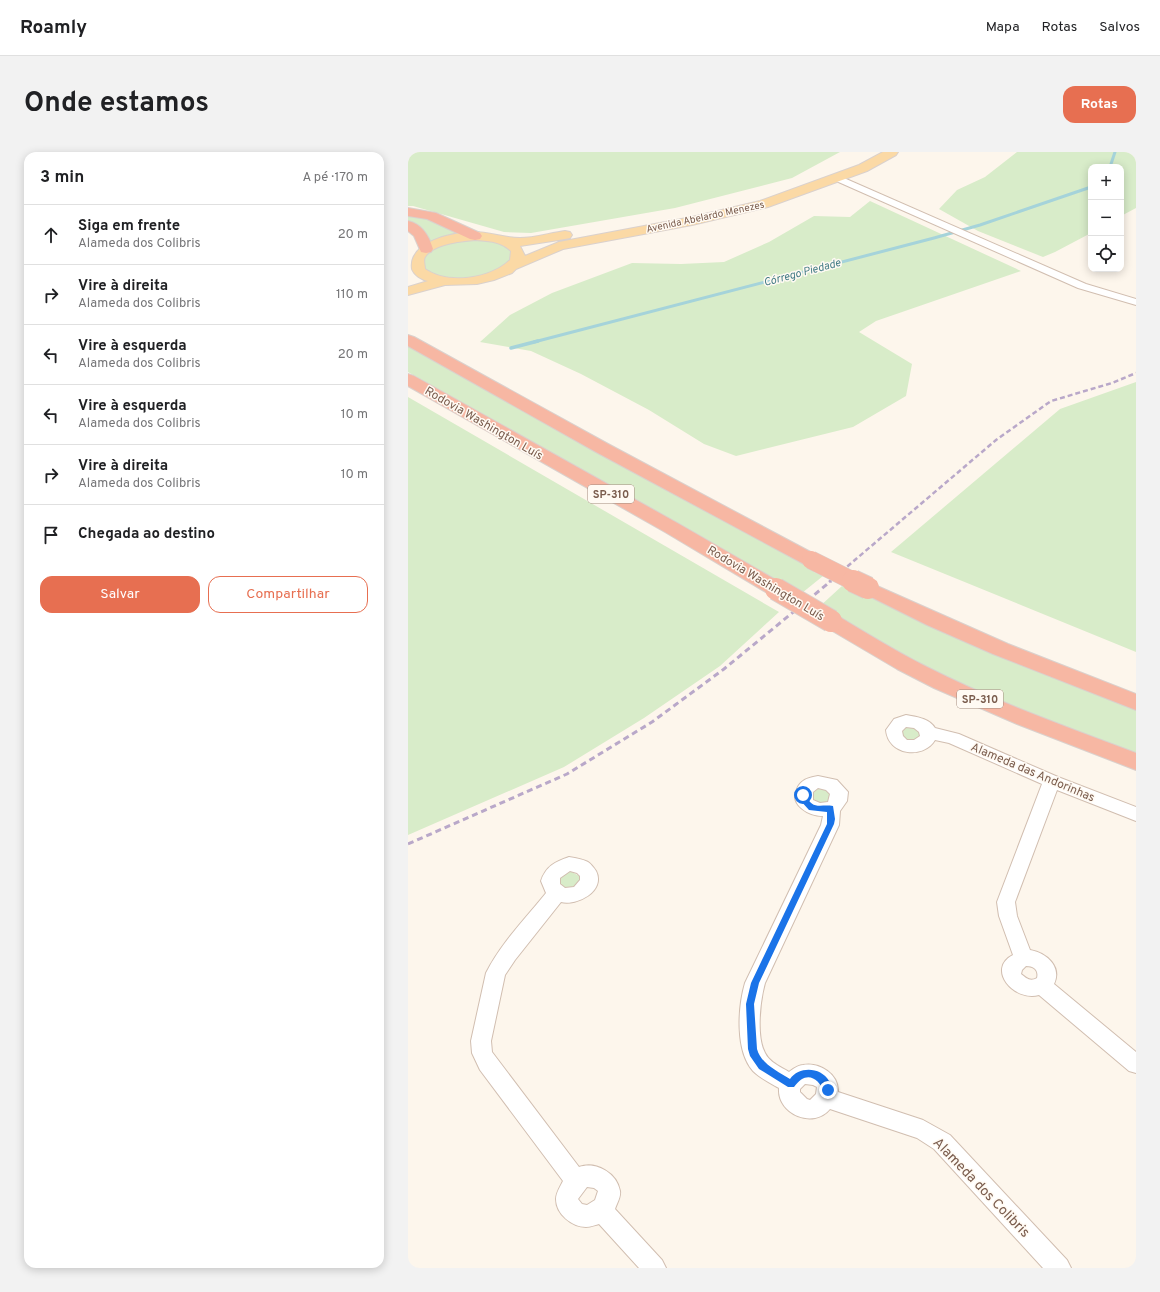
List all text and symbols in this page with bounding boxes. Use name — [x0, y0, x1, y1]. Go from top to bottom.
text: Roamly — [20, 16, 87, 40]
text: Mapa — [986, 19, 1020, 36]
text: Rotas — [1042, 19, 1077, 36]
text: Salvos — [1099, 19, 1140, 36]
text: Onde estamos — [24, 86, 209, 122]
button: Rotas — [1063, 86, 1136, 123]
map controls — [1088, 164, 1124, 272]
button: + — [1088, 164, 1124, 200]
text: 3 min — [40, 167, 84, 189]
text: A pé · 170 m — [302, 170, 368, 186]
street label: Avenida Abelardo Menezes — [645, 199, 766, 236]
button: − — [1088, 200, 1124, 236]
text: Siga em frente — [78, 217, 180, 236]
icon: ahead — [40, 224, 62, 246]
text: 20 m — [338, 227, 368, 243]
text: Alameda dos Colibris — [78, 236, 201, 252]
button: locate — [1088, 236, 1124, 272]
water label: Córrego Piedade — [762, 256, 843, 290]
text: Vire à direita — [78, 277, 168, 296]
icon: right — [40, 284, 62, 306]
text: 110 m — [336, 287, 368, 303]
text: Alameda dos Colibris — [78, 296, 201, 312]
text: Vire à esquerda — [78, 337, 187, 356]
icon: left — [40, 344, 62, 366]
text: 20 m — [338, 347, 368, 363]
text: Alameda dos Colibris — [78, 356, 201, 372]
street label: Rodovia Washington Luís — [421, 383, 546, 464]
text: Vire à esquerda — [78, 397, 187, 416]
icon: left — [40, 404, 62, 426]
text: 10 m — [341, 407, 368, 423]
text: Alameda dos Colibris — [78, 416, 201, 432]
text: Vire à direita — [78, 457, 168, 476]
icon: right — [40, 464, 62, 486]
text: 10 m — [341, 467, 368, 483]
text: Alameda dos Colibris — [78, 476, 201, 492]
road number: SP-310 — [588, 485, 634, 503]
icon: arrive — [40, 524, 62, 546]
text: Chegada ao destino — [78, 525, 215, 544]
street label: Rodovia Washington Luís — [704, 542, 827, 625]
button: Salvar — [40, 576, 200, 613]
button: Compartilhar — [208, 576, 368, 613]
road number: SP-310 — [957, 690, 1003, 708]
street label: Alameda das Andorinhas — [968, 740, 1097, 806]
route start — [794, 786, 812, 804]
route end — [819, 1081, 837, 1099]
street label: Alameda dos Colibris — [929, 1135, 1033, 1241]

